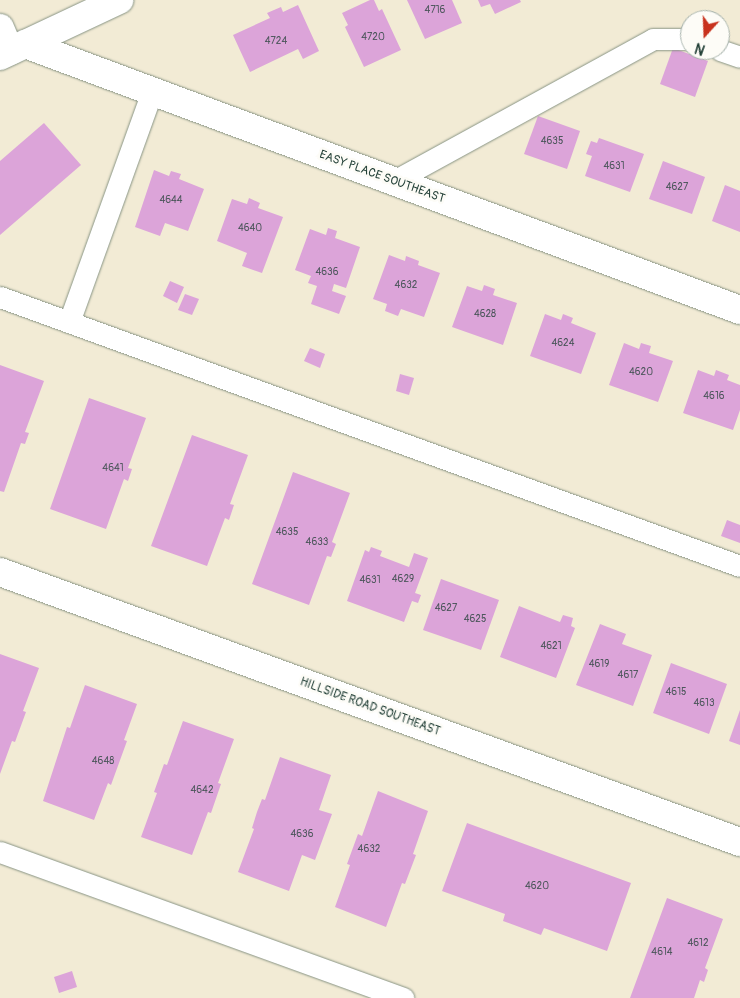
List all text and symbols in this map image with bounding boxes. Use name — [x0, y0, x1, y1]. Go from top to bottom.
house number: 4716 — [425, 5, 445, 17]
north arrow — [680, 10, 730, 60]
house number: 4720 — [361, 32, 385, 44]
house number: 4724 — [265, 36, 287, 48]
text: N — [693, 39, 707, 58]
house number: 4635 — [541, 136, 563, 148]
street label: EASY PLACE SOUTHEAST — [317, 148, 447, 206]
house number: 4631 — [603, 161, 625, 173]
house number: 4627 — [666, 182, 688, 194]
house number: 4644 — [159, 195, 183, 207]
house number: 4640 — [238, 223, 262, 235]
house number: 4636 — [315, 267, 339, 279]
house number: 4632 — [395, 280, 417, 292]
house number: 4628 — [474, 309, 496, 321]
house number: 4624 — [551, 338, 575, 350]
house number: 4620 — [629, 367, 653, 379]
house number: 4616 — [703, 391, 725, 403]
house number: 4641 — [102, 463, 124, 475]
house number: 4635 — [276, 527, 298, 539]
house number: 4633 — [306, 537, 328, 549]
house number: 4629 — [392, 574, 414, 586]
house number: 4631 — [359, 575, 381, 587]
house number: 4627 — [435, 603, 457, 615]
house number: 4625 — [464, 614, 486, 626]
house number: 4621 — [540, 641, 562, 653]
house number: 4619 — [589, 659, 609, 671]
house number: 4617 — [618, 670, 638, 682]
street label: HILLSIDE ROAD SOUTHEAST — [298, 675, 442, 739]
house number: 4615 — [666, 687, 686, 699]
house number: 4613 — [693, 698, 715, 710]
house number: 4648 — [92, 756, 114, 768]
house number: 4642 — [190, 785, 214, 797]
house number: 4636 — [290, 829, 314, 841]
house number: 4632 — [358, 844, 380, 856]
house number: 4620 — [525, 881, 549, 893]
house number: 4612 — [687, 938, 709, 950]
house number: 4614 — [651, 947, 673, 959]

